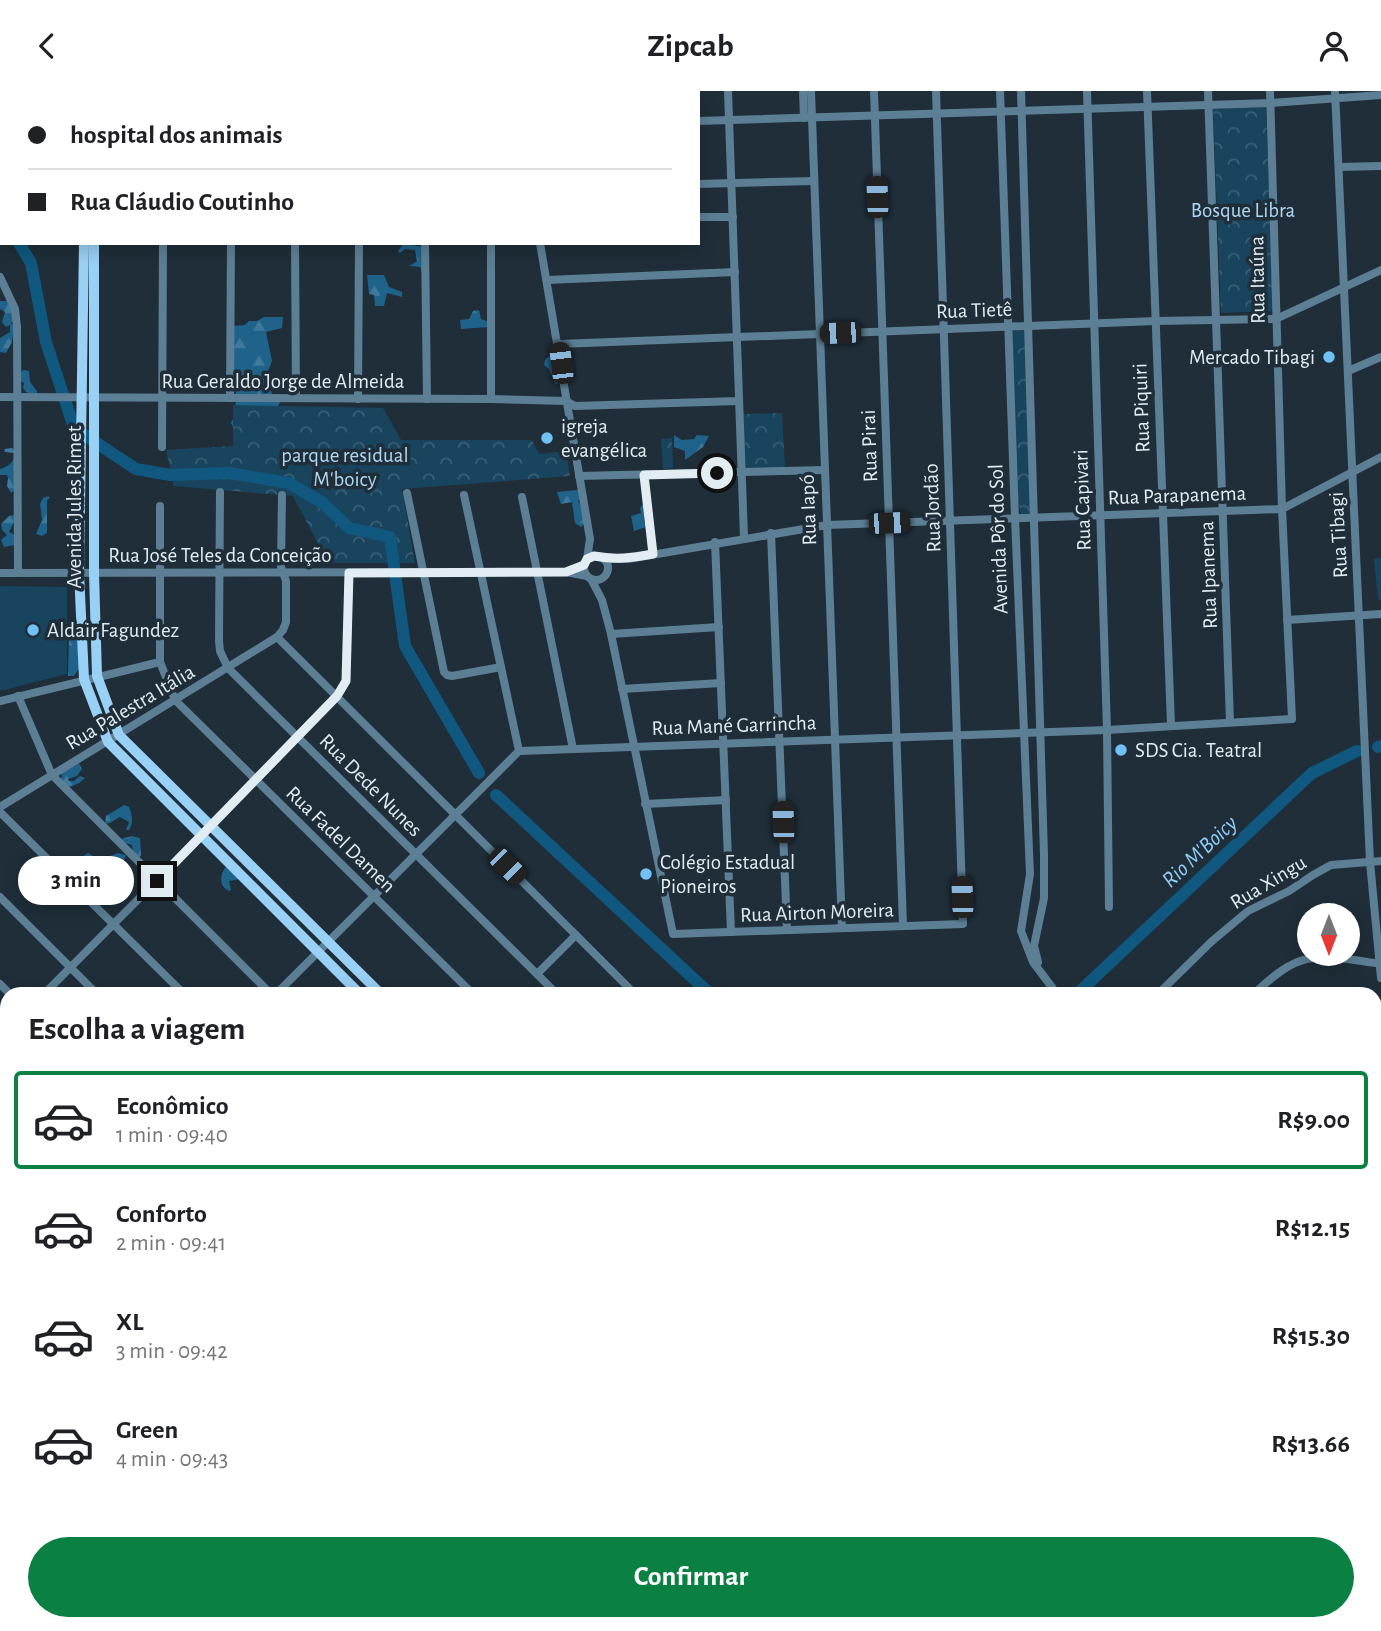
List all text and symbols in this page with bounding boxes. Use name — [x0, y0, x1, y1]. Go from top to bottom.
icon: back — [28, 27, 66, 65]
icon: person — [1315, 27, 1353, 65]
text: Zipcab — [647, 30, 734, 62]
text: hospital dos animais — [70, 122, 283, 148]
car — [866, 176, 889, 218]
text: Rua Cláudio Coutinho — [70, 189, 294, 215]
park label: Bosque Libra — [1191, 200, 1295, 221]
street label: Rua Itaúna — [1246, 236, 1269, 324]
street label: Rua Tietê — [936, 299, 1012, 322]
car — [819, 322, 862, 344]
car — [549, 341, 574, 385]
place label: Mercado Tibagi — [1189, 347, 1315, 368]
marker: Mercado Tibagi — [1321, 349, 1337, 365]
street label: Rua Piquiri — [1129, 363, 1154, 453]
street label: Rua Geraldo Jorge de Almeida — [162, 371, 405, 392]
street label: Rua Pirai — [858, 409, 881, 483]
place label: igreja evangélica — [561, 416, 648, 461]
street label: Avenida Jules Rimet — [64, 425, 85, 589]
marker: igreja evangélica — [539, 430, 555, 446]
park label: parque residual M'boicy — [281, 445, 409, 490]
street label: Rua Capivari — [1070, 449, 1095, 551]
route start — [701, 457, 733, 489]
street label: Rua Jordão — [920, 463, 945, 553]
street label: Avenida Pôr do Sol — [985, 464, 1012, 614]
street label: Rua Iapó — [797, 474, 820, 546]
street label: Rua Parapanema — [1107, 483, 1247, 508]
street label: Rua Tibagi — [1326, 491, 1351, 579]
car — [868, 512, 911, 534]
street label: Rua Ipanema — [1196, 520, 1221, 629]
street label: Rua José Teles da Conceição — [108, 545, 332, 566]
place label: Aldair Fagundez — [47, 620, 179, 641]
marker: Aldair Fagundez — [25, 622, 41, 638]
street label: Rua Palestra Itália — [62, 661, 199, 754]
street label: Rua Mané Garrincha — [651, 712, 817, 739]
street label: Rua Dede Nunes — [315, 730, 426, 841]
place label: SDS Cia. Teatral — [1135, 740, 1262, 761]
marker: SDS Cia. Teatral — [1113, 742, 1129, 758]
street label: Rua Fadel Damen — [282, 782, 399, 897]
car — [772, 801, 795, 843]
water label: Rio M'Boicy — [1158, 811, 1242, 892]
car — [485, 844, 530, 888]
place label: Colégio Estadual Pioneiros — [660, 852, 795, 897]
street label: Rua Xingu — [1227, 852, 1310, 913]
callout: 3 min — [17, 857, 132, 905]
route end — [141, 865, 173, 897]
marker: Colégio Estadual Pioneiros — [638, 866, 654, 882]
text: 3 min — [51, 869, 101, 892]
car — [951, 876, 974, 918]
street label: Rua Airton Moreira — [740, 899, 895, 926]
north arrow — [1297, 903, 1360, 966]
map controls — [1297, 903, 1360, 966]
text: Escolha a viagem — [28, 1013, 245, 1045]
icon: car — [32, 1089, 95, 1152]
text: Econômico — [116, 1093, 229, 1119]
text: R$9.00 — [1277, 1107, 1350, 1133]
text: 1 min · 09:40 — [116, 1124, 228, 1147]
icon: car — [32, 1197, 95, 1260]
text: Conforto — [116, 1201, 207, 1227]
text: R$12.15 — [1275, 1215, 1350, 1241]
text: 2 min · 09:41 — [116, 1232, 226, 1255]
icon: car — [32, 1305, 95, 1368]
text: XL — [116, 1309, 143, 1335]
text: R$15.30 — [1272, 1323, 1350, 1349]
text: 3 min · 09:42 — [116, 1340, 228, 1363]
icon: car — [32, 1413, 95, 1476]
text: Green — [116, 1417, 178, 1443]
text: R$13.66 — [1271, 1431, 1350, 1457]
text: 4 min · 09:43 — [116, 1448, 228, 1471]
button: Confirmar — [28, 1537, 1354, 1617]

